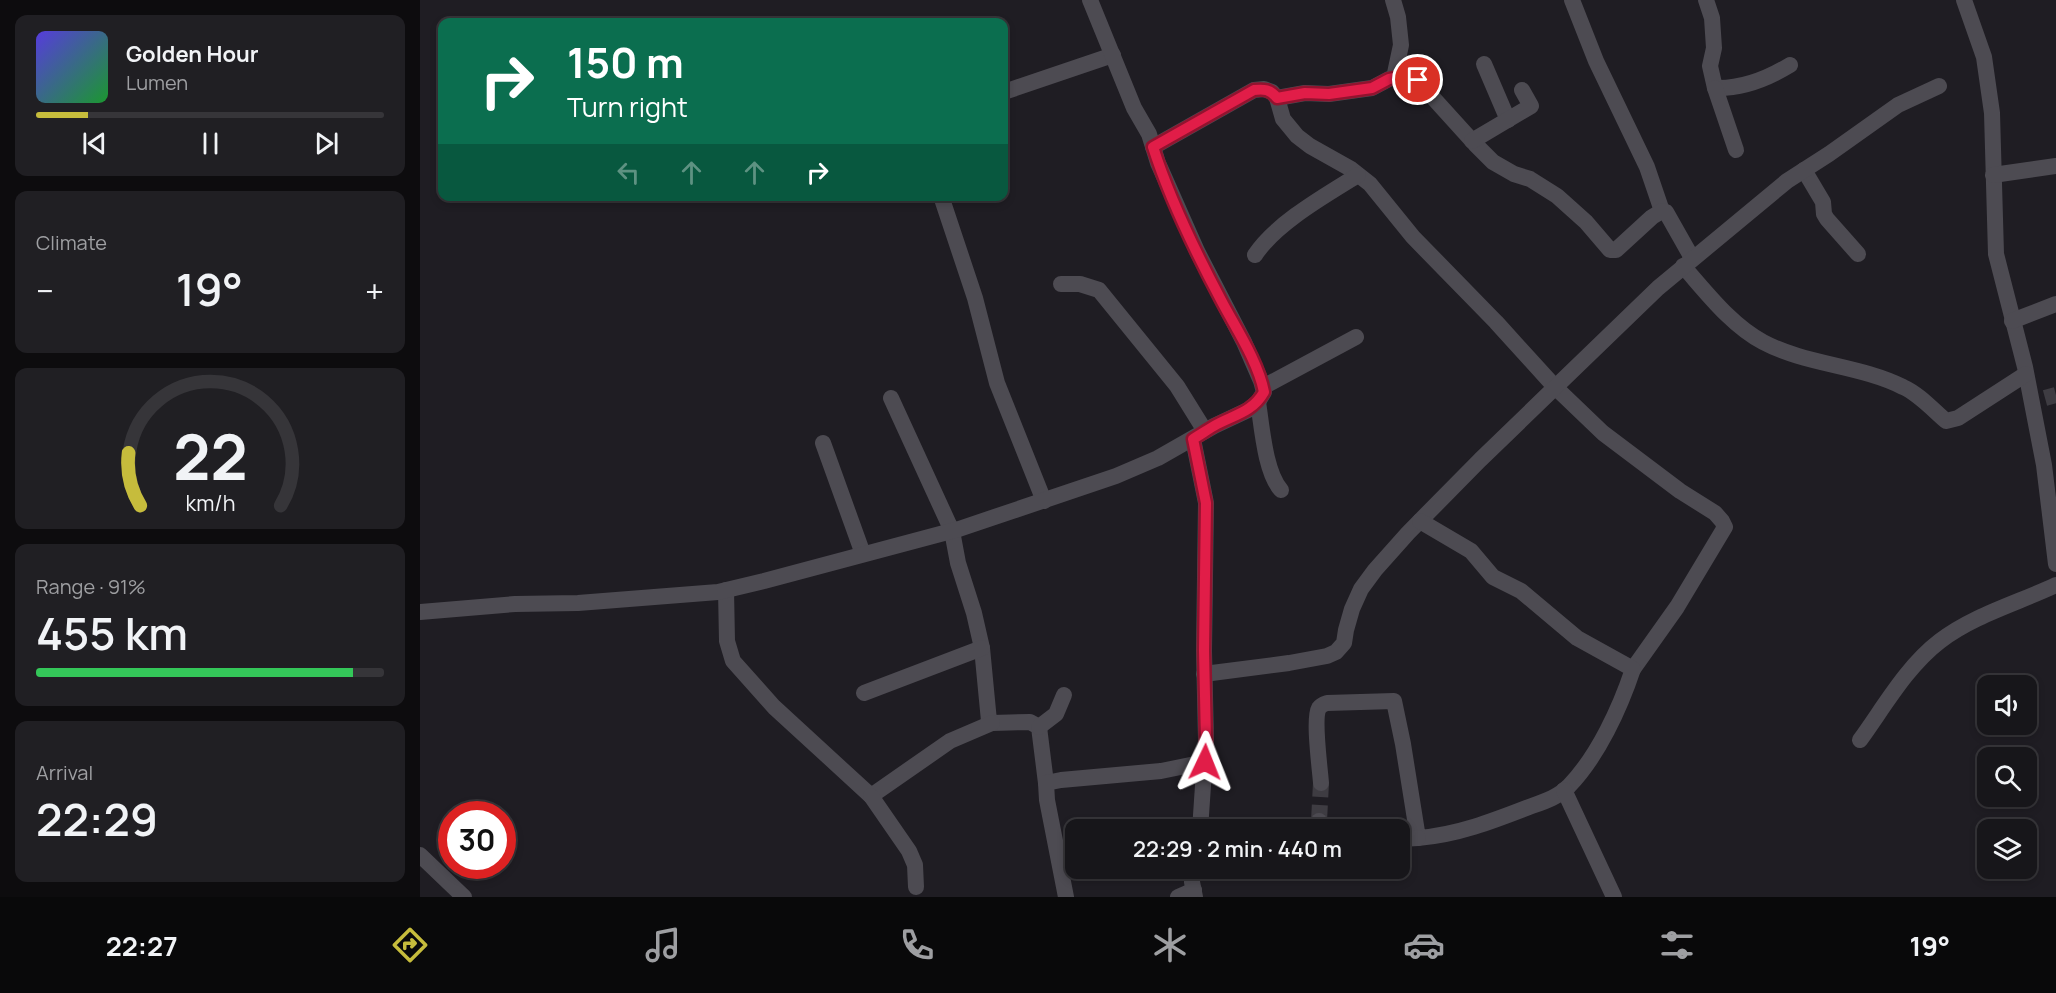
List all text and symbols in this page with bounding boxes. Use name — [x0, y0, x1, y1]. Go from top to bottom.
text: 150 m — [567, 33, 684, 91]
text: Golden Hour — [126, 39, 259, 69]
icon: right — [468, 42, 546, 120]
pin — [1392, 54, 1443, 105]
icon: arrive — [1401, 63, 1434, 96]
text: Lumen — [126, 69, 188, 96]
text: Turn right — [567, 88, 688, 125]
icon: previous — [78, 127, 111, 160]
icon: pause — [194, 127, 227, 160]
icon: next — [310, 127, 343, 160]
icon: left — [612, 156, 645, 189]
icon: ahead — [675, 156, 708, 189]
icon: ahead — [738, 156, 771, 189]
icon: right — [801, 156, 834, 189]
text: Climate — [36, 229, 107, 256]
text: 19° — [176, 258, 243, 320]
text: − — [36, 268, 54, 313]
text: + — [365, 268, 384, 313]
text: 22 — [173, 413, 247, 499]
text: km/h — [185, 488, 235, 517]
text: Range · 91% — [36, 573, 146, 600]
text: 455 km — [36, 602, 188, 664]
map controls — [1977, 675, 2037, 879]
button: sound — [1977, 675, 2037, 735]
position arrow — [1173, 730, 1237, 794]
button: search — [1977, 747, 2037, 807]
text: Arrival — [36, 759, 93, 786]
text: 22:29 — [36, 788, 158, 850]
speed limit sign: 30 — [438, 801, 516, 879]
button: layers — [1977, 819, 2037, 879]
text: 22:29 · 2 min · 440 m — [1133, 834, 1342, 864]
icon: directions — [389, 924, 431, 966]
icon: music — [642, 924, 684, 966]
icon: phone — [896, 924, 938, 966]
icon: climate — [1149, 924, 1191, 966]
icon: car — [1403, 924, 1445, 966]
icon: filters — [1656, 924, 1698, 966]
text: 22:27 — [106, 927, 178, 964]
text: 19° — [1909, 927, 1950, 964]

